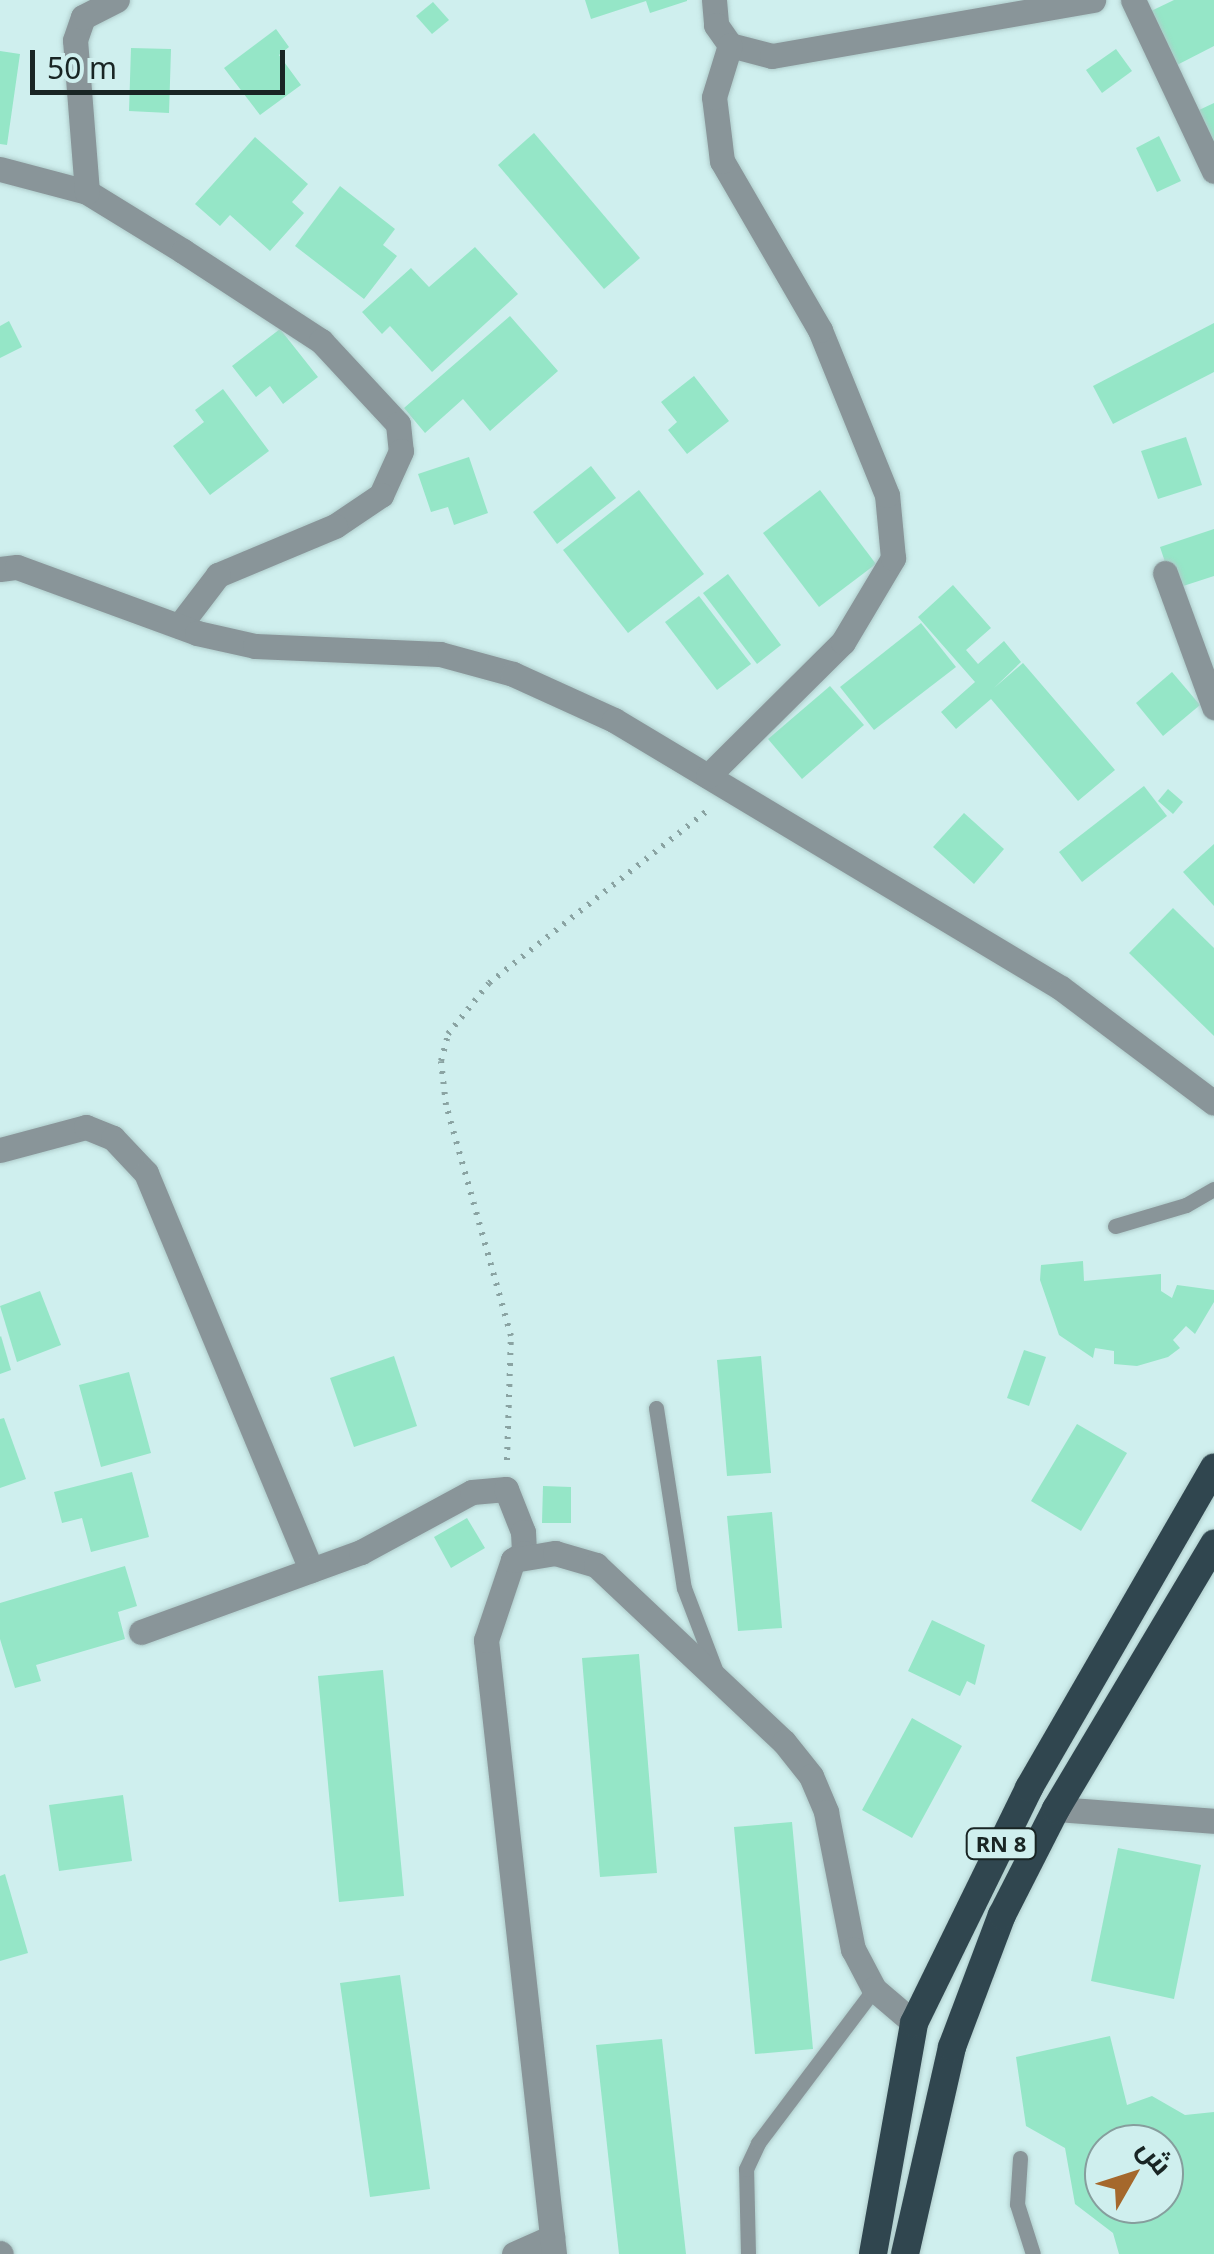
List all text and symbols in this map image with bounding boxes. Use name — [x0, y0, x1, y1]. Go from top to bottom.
scale bar — [35, 30, 290, 92]
text: 50 m — [47, 47, 117, 88]
road number: RN 8 — [964, 1827, 1038, 1861]
north arrow — [1084, 2124, 1184, 2224]
text: ش — [1130, 2130, 1182, 2182]

